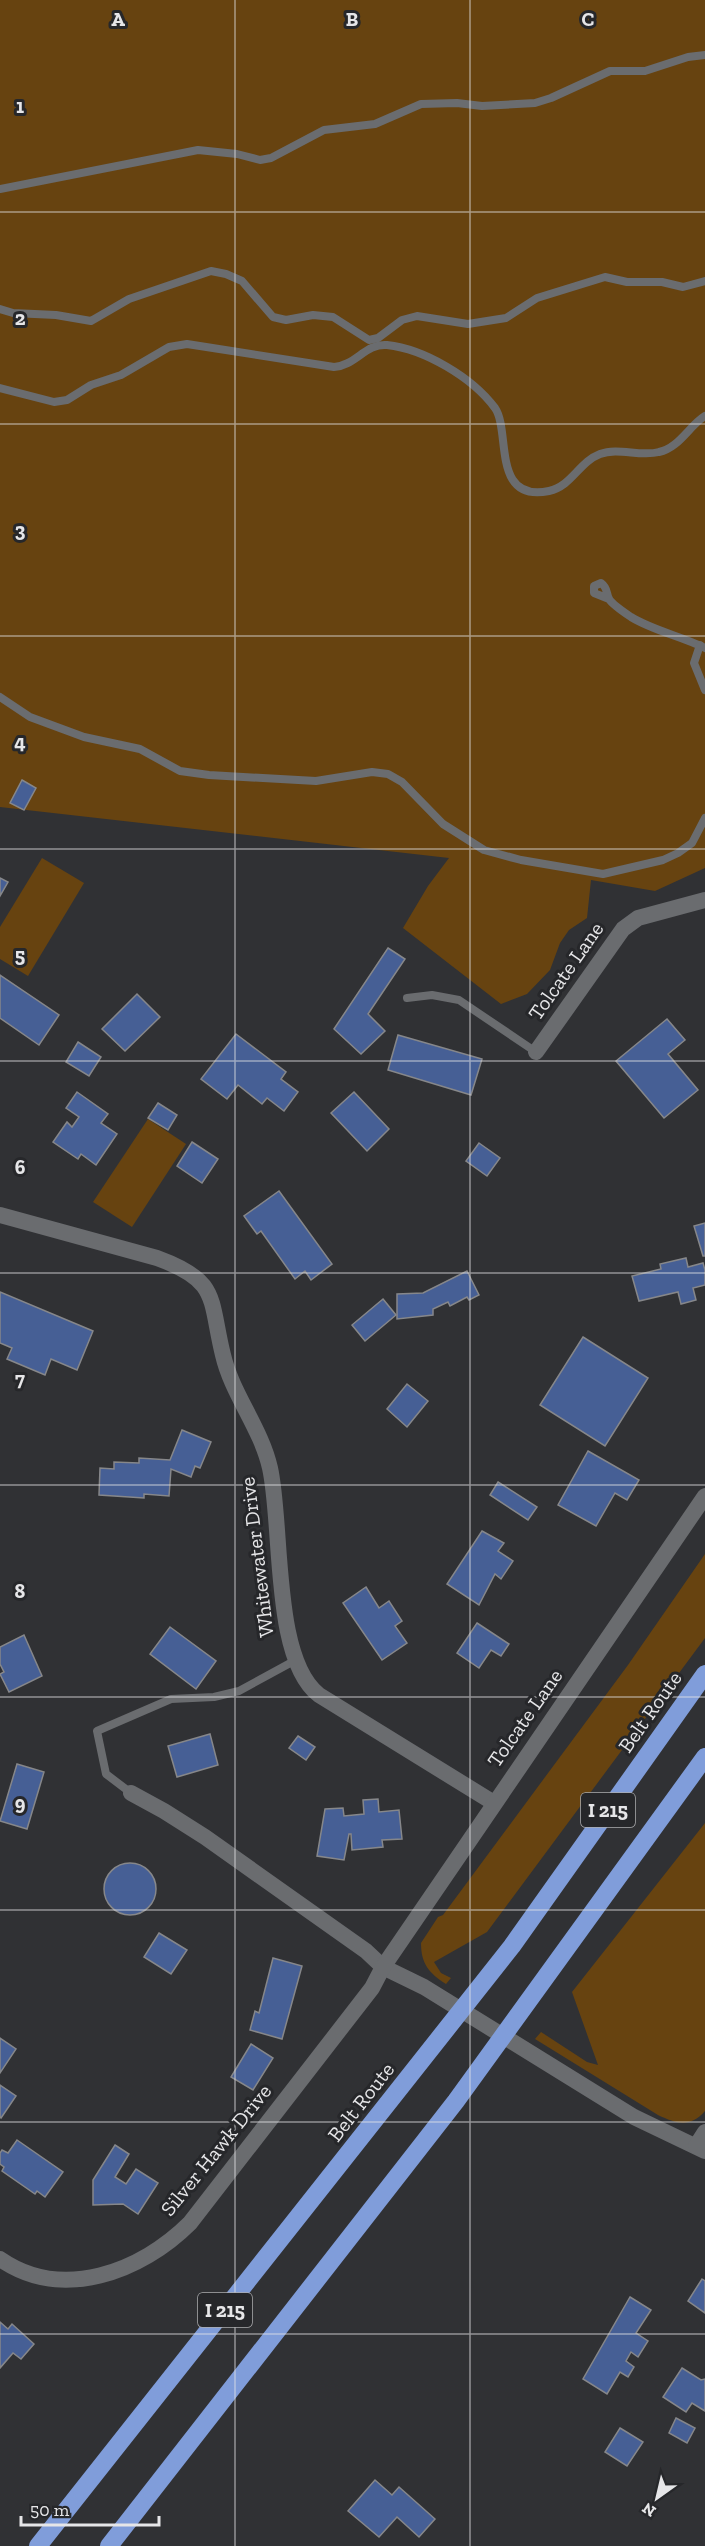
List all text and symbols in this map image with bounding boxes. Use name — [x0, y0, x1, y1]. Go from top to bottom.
text: A — [111, 7, 125, 31]
text: B — [346, 7, 358, 31]
text: C — [582, 7, 595, 31]
text: 1 — [16, 94, 24, 118]
text: 2 — [15, 306, 26, 330]
text: 3 — [15, 518, 26, 542]
text: 4 — [14, 730, 26, 754]
street label: Tolcate Lane — [523, 917, 609, 1024]
text: 5 — [15, 943, 25, 967]
text: 6 — [15, 1155, 26, 1179]
text: 7 — [15, 1367, 25, 1391]
street label: Whitewater Drive — [234, 1475, 279, 1639]
text: 8 — [15, 1579, 26, 1603]
street label: Tolcate Lane — [482, 1664, 568, 1771]
street label: Belt Route — [613, 1666, 687, 1757]
text: 9 — [15, 1791, 26, 1815]
road number: I 215 — [581, 1793, 635, 1827]
street label: Belt Route — [322, 2057, 399, 2146]
street label: Silver Hawk Drive — [155, 2079, 276, 2221]
road number: I 215 — [198, 2293, 252, 2327]
north arrow — [627, 2468, 687, 2528]
scale bar — [21, 2489, 159, 2527]
text: 50 m — [30, 2499, 70, 2521]
text: N — [639, 2499, 659, 2521]

